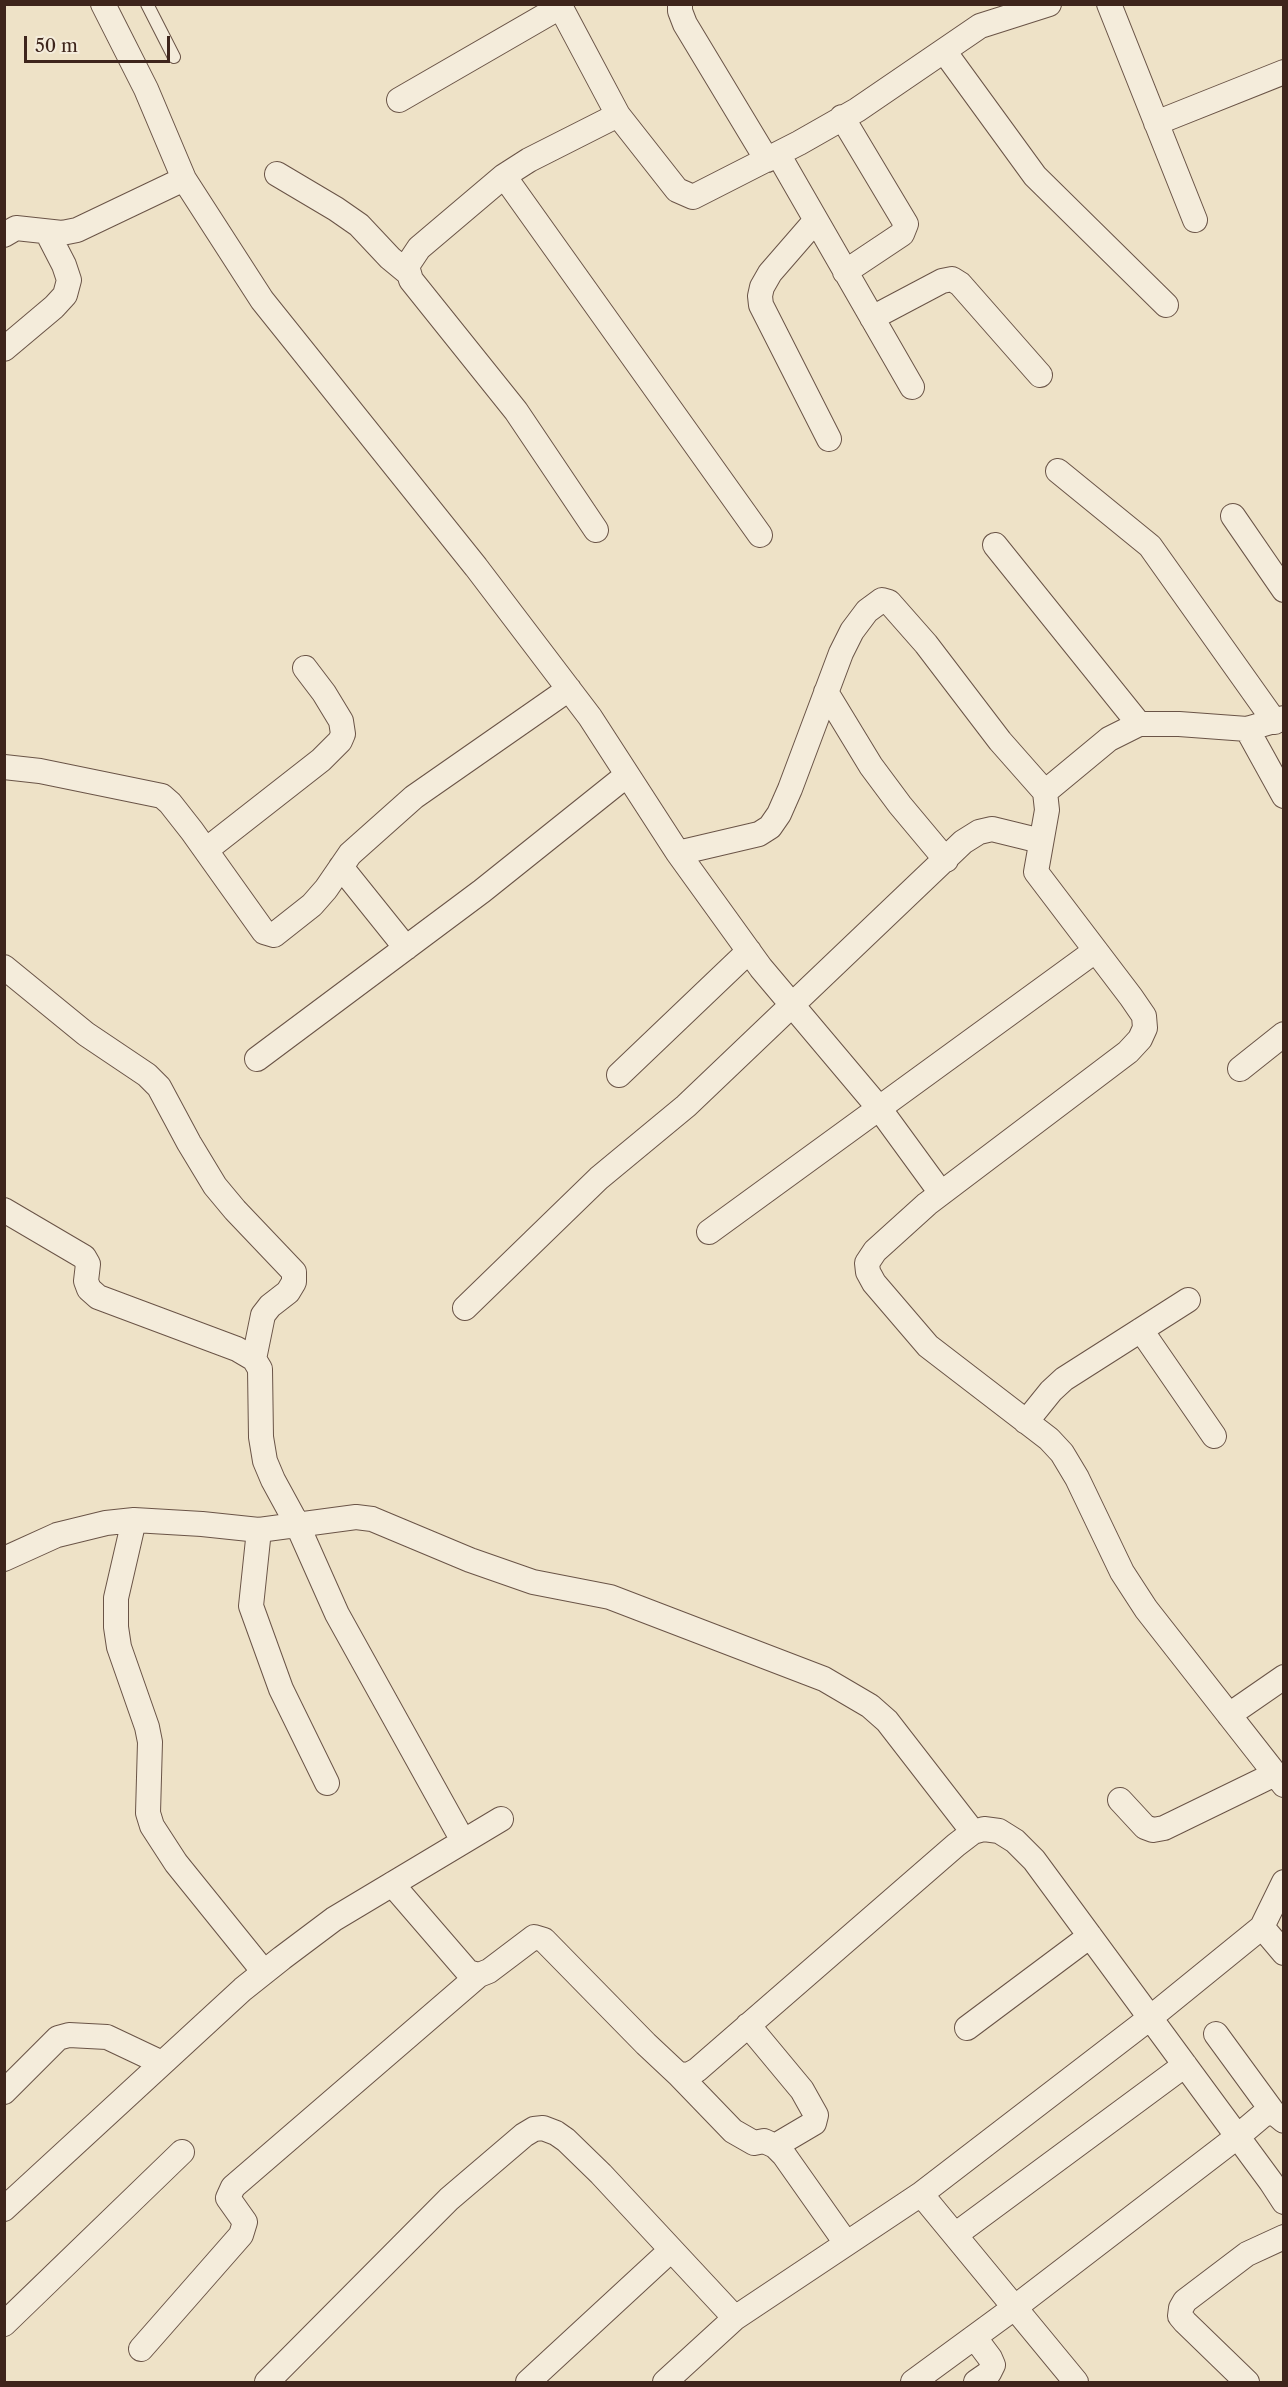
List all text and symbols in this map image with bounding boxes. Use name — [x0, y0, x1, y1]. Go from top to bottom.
scale bar — [27, 24, 172, 62]
text: 50 m — [35, 35, 78, 57]

